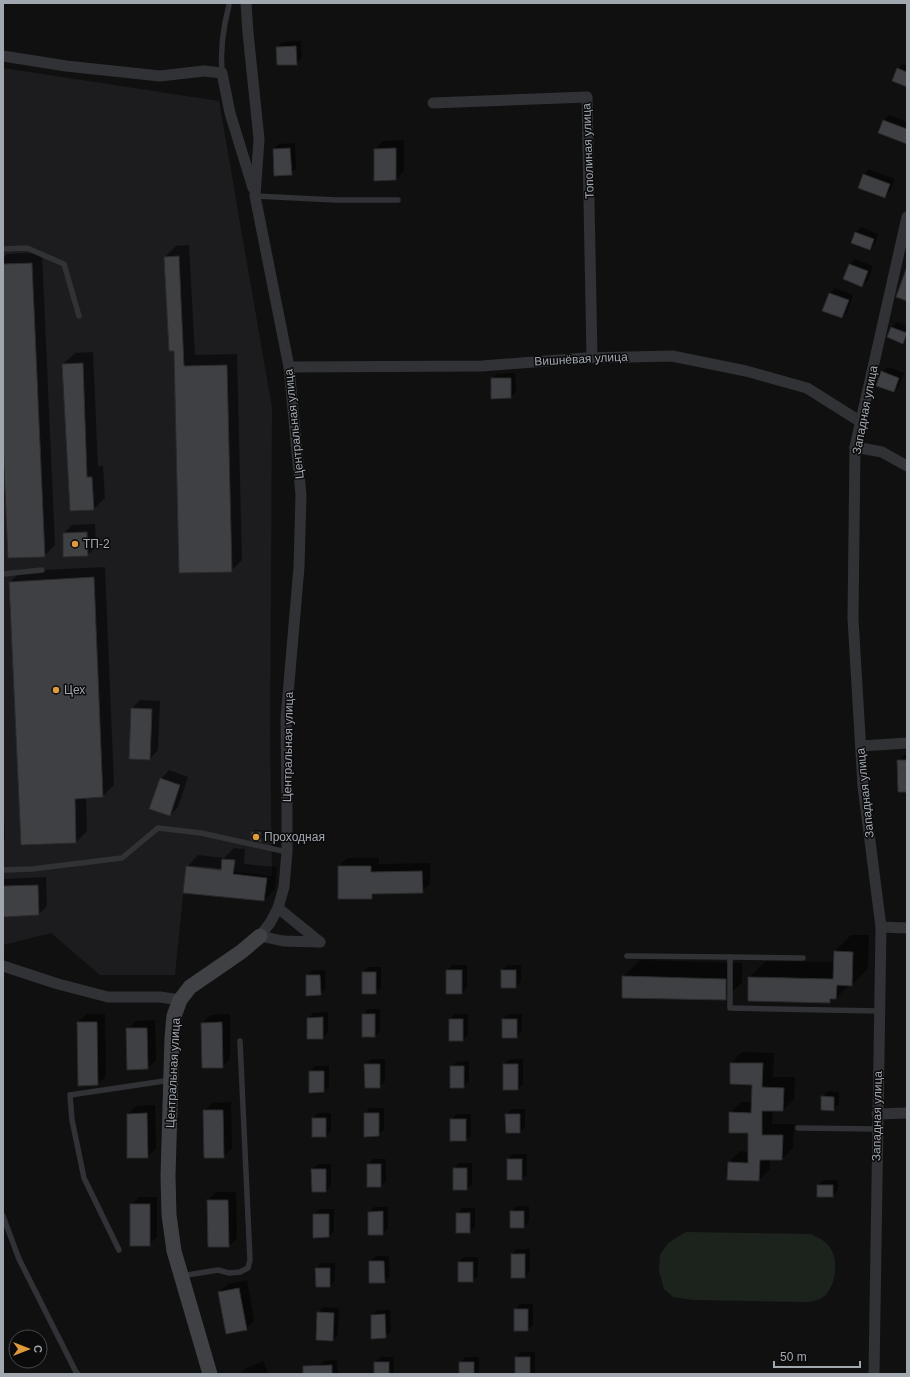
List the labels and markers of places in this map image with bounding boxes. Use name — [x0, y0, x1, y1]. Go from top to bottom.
place label: ТП-2 — [83, 537, 110, 551]
marker: ТП-2 — [70, 539, 80, 549]
place label: Цех — [64, 683, 85, 697]
marker: Цех — [51, 685, 61, 695]
place label: Проходная — [264, 830, 325, 844]
marker: Проходная — [251, 832, 261, 842]

